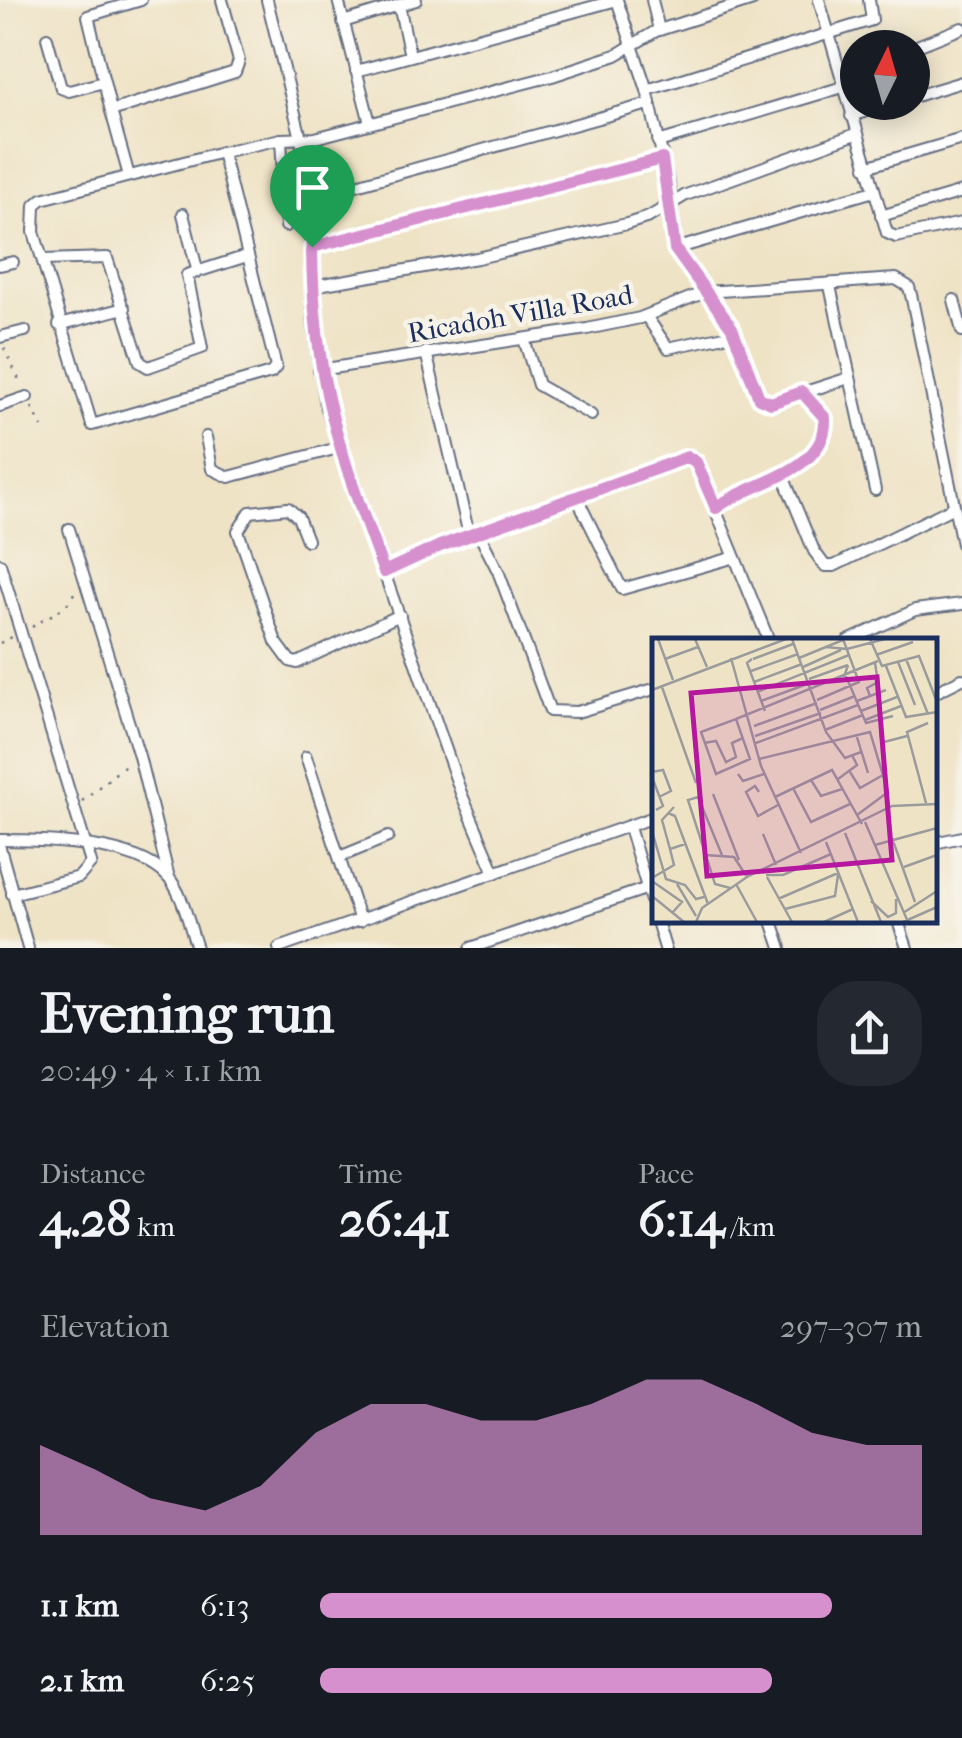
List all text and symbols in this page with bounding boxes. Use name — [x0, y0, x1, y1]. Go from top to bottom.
north arrow — [840, 30, 930, 120]
map controls — [840, 30, 930, 120]
pin — [270, 145, 355, 248]
icon: arrive — [285, 160, 340, 215]
street label: Ricadoh Villa Road — [405, 277, 636, 350]
inset map — [652, 638, 937, 923]
button: share — [817, 981, 922, 1086]
text: Evening run — [40, 982, 334, 1046]
text: 20:49 · 4 × 1.1 km — [40, 1052, 262, 1089]
text: Distance — [40, 1157, 145, 1190]
text: Time — [339, 1157, 403, 1190]
text: Pace — [638, 1157, 694, 1190]
text: 4.28 — [40, 1190, 131, 1249]
text: 26:41 — [339, 1190, 451, 1249]
text: 6:14 — [638, 1190, 725, 1249]
text: km — [131, 1210, 175, 1243]
text: /km — [725, 1210, 775, 1243]
text: Elevation — [40, 1308, 169, 1345]
text: 297–307 m — [780, 1308, 922, 1345]
text: 1.1 km — [40, 1587, 119, 1624]
text: 6:13 — [200, 1587, 250, 1624]
text: 2.1 km — [40, 1662, 124, 1699]
text: 6:25 — [200, 1662, 255, 1699]

